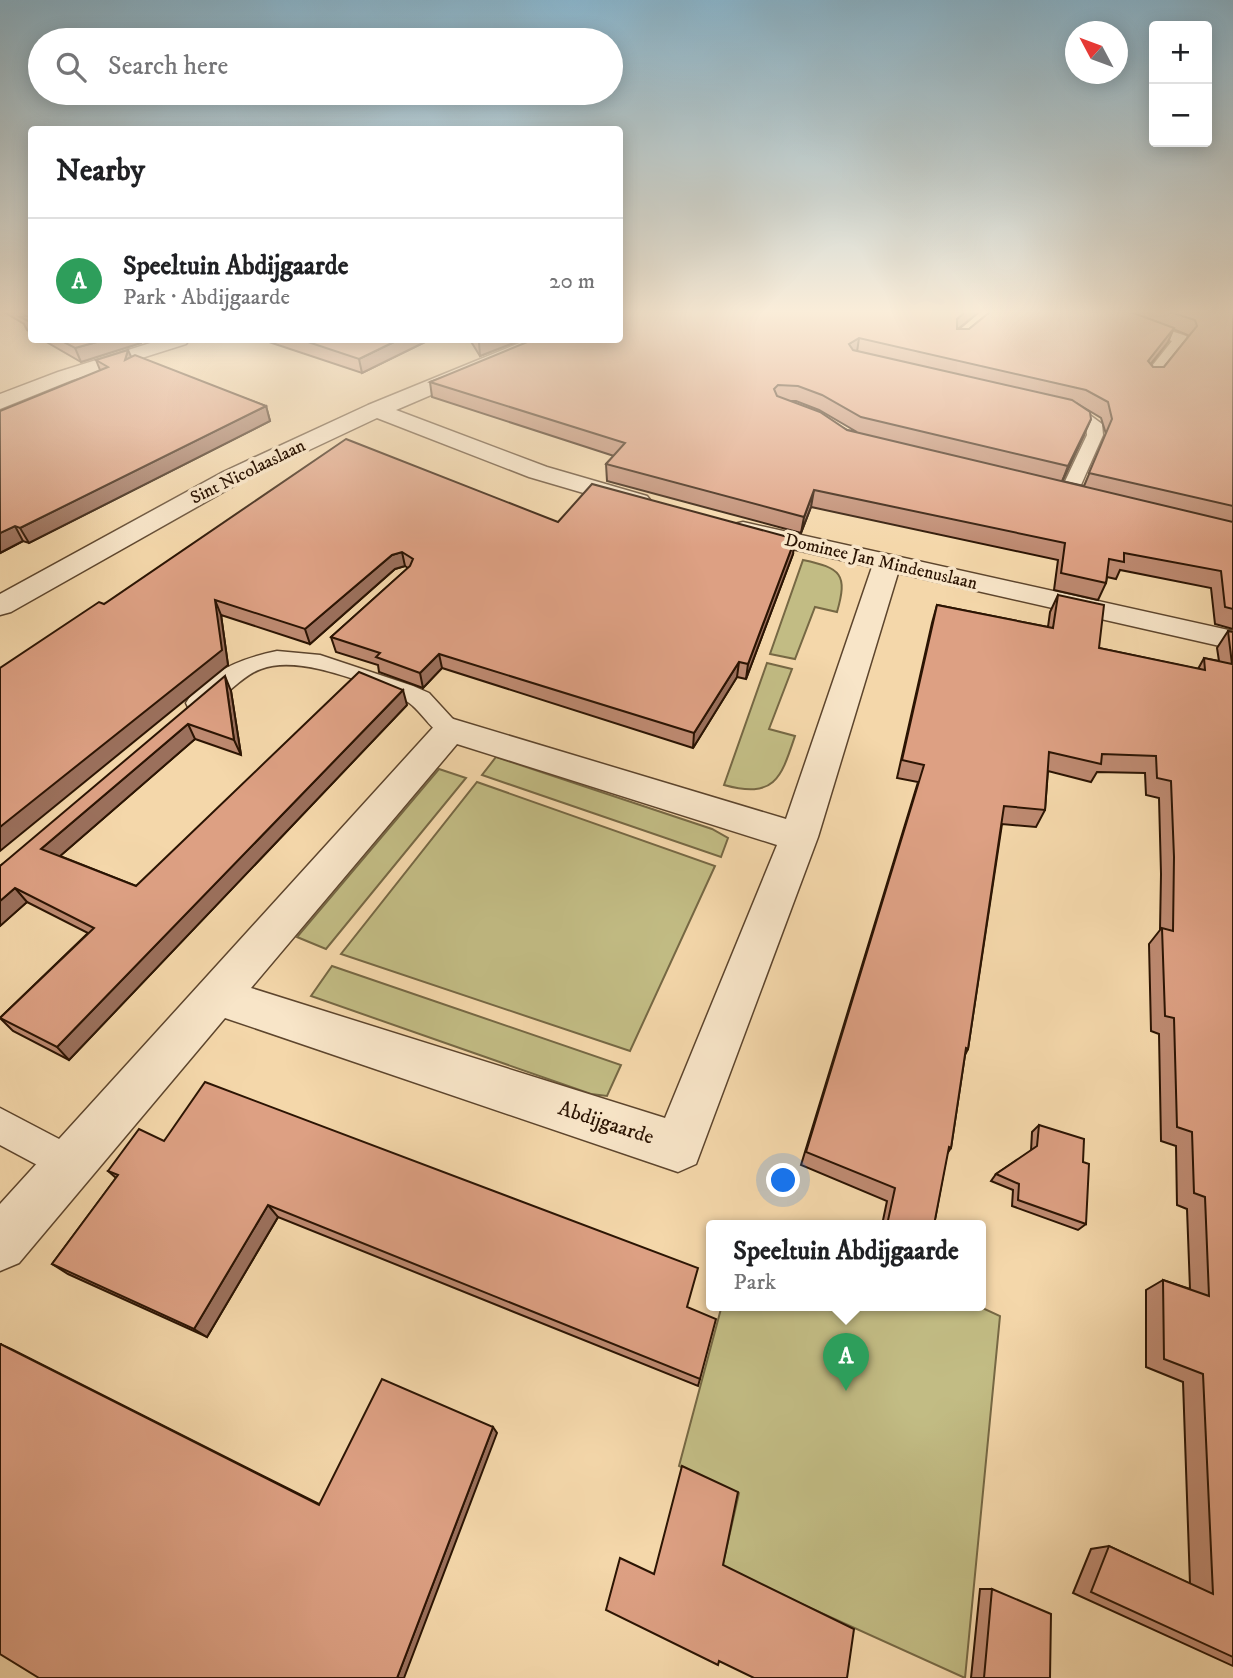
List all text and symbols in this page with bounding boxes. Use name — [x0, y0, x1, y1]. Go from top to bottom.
north arrow — [1065, 21, 1128, 84]
map controls — [1149, 21, 1212, 147]
button: + — [1149, 21, 1212, 84]
search box — [28, 28, 623, 105]
icon: search — [52, 48, 90, 86]
text: Search here — [108, 50, 228, 83]
button: − — [1149, 84, 1212, 147]
text: Nearby — [56, 153, 145, 190]
text: Speeltuin Abdijgaarde — [123, 250, 348, 283]
text: A — [72, 267, 86, 296]
text: 20 m — [549, 267, 595, 296]
text: Park · Abdijgaarde — [123, 283, 290, 312]
street label: Sint Nicolaaslaan — [187, 434, 310, 509]
street label: Dominee Jan Mindenuslaan — [782, 529, 980, 595]
street label: Abdijgaarde — [555, 1095, 657, 1151]
your location — [766, 1163, 800, 1197]
popup — [706, 1220, 986, 1311]
text: Speeltuin Abdijgaarde — [733, 1235, 959, 1268]
text: Park — [733, 1268, 776, 1297]
pin: A — [823, 1333, 869, 1391]

